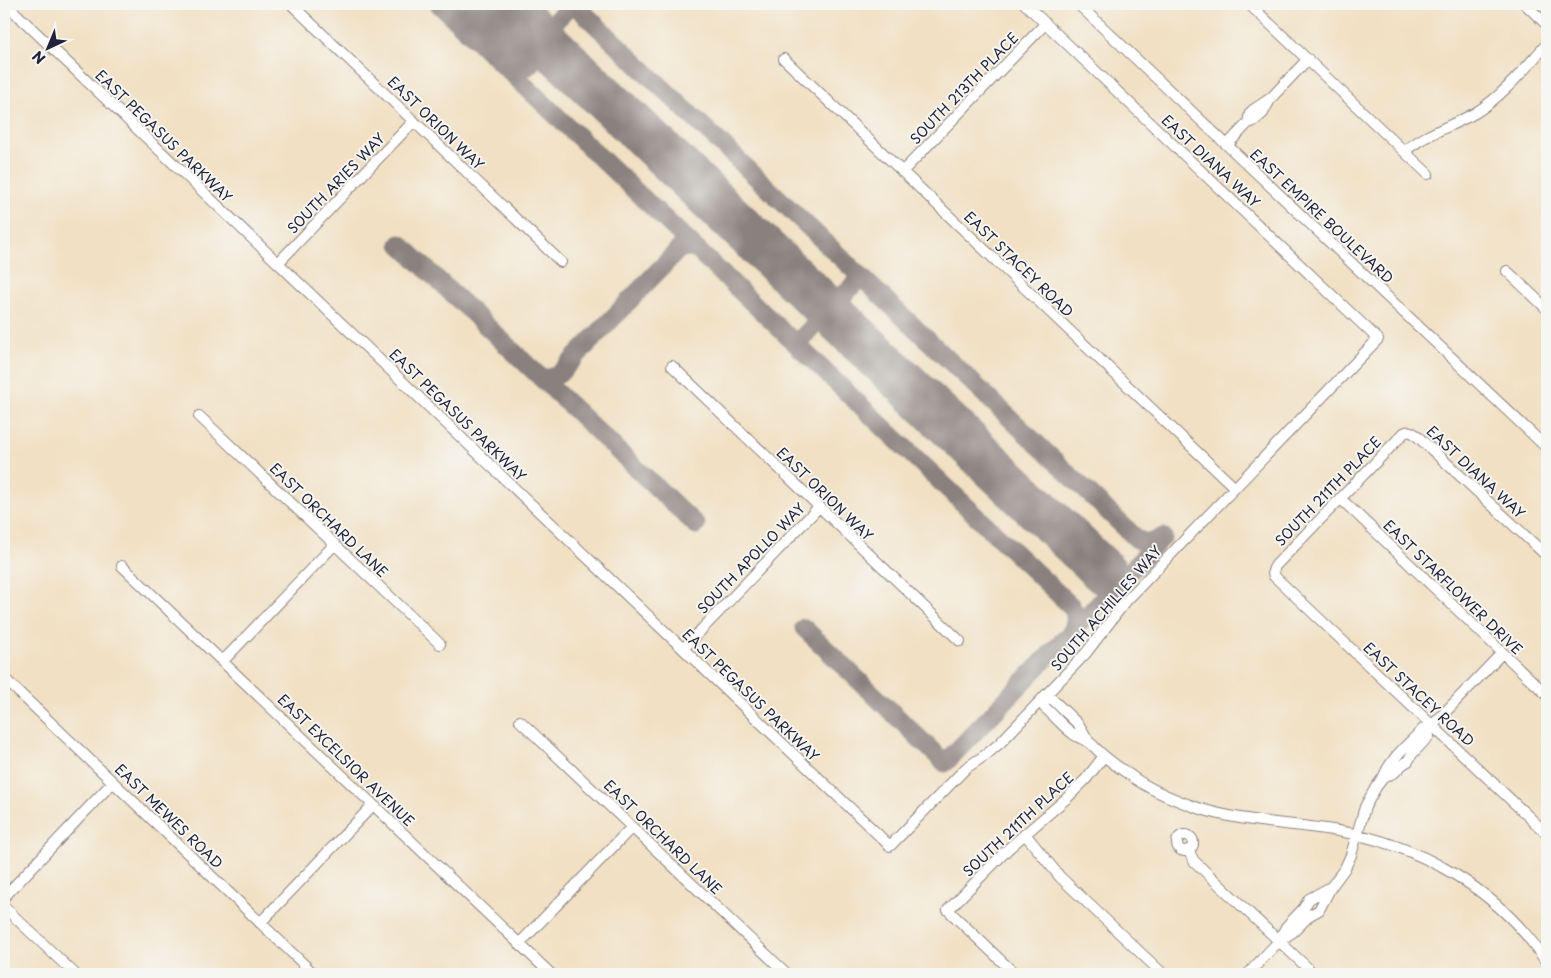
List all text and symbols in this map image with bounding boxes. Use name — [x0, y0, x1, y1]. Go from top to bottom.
north arrow — [22, 22, 72, 72]
street label: SOUTH 213TH PLACE — [905, 27, 1023, 149]
text: N — [27, 46, 50, 69]
street label: EAST PEGASUS PARKWAY — [91, 65, 237, 207]
street label: EAST ORION WAY — [383, 71, 489, 175]
street label: EAST DIANA WAY — [1157, 110, 1265, 212]
street label: SOUTH ARIES WAY — [282, 128, 390, 238]
street label: EAST EMPIRE BOULEVARD — [1246, 144, 1398, 288]
street label: EAST STACEY ROAD — [960, 206, 1078, 322]
street label: EAST PEGASUS PARKWAY — [385, 344, 531, 486]
street label: EAST DIANA WAY — [1422, 421, 1530, 523]
street label: SOUTH 211TH PLACE — [1270, 432, 1386, 550]
street label: EAST ORION WAY — [772, 442, 878, 546]
street label: EAST ORCHARD LANE — [265, 458, 393, 582]
street label: SOUTH APOLLO WAY — [692, 498, 810, 618]
street label: EAST STARFLOWER DRIVE — [1379, 515, 1527, 659]
street label: SOUTH ACHILLES WAY — [1046, 541, 1166, 675]
street label: EAST PEGASUS PARKWAY — [678, 624, 824, 766]
street label: EAST STACEY ROAD — [1359, 637, 1479, 751]
street label: EAST EXCELSIOR AVENUE — [273, 689, 419, 831]
street label: EAST MEWES ROAD — [110, 759, 228, 873]
street label: SOUTH 211TH PLACE — [958, 767, 1078, 881]
street label: EAST ORCHARD LANE — [599, 775, 727, 899]

